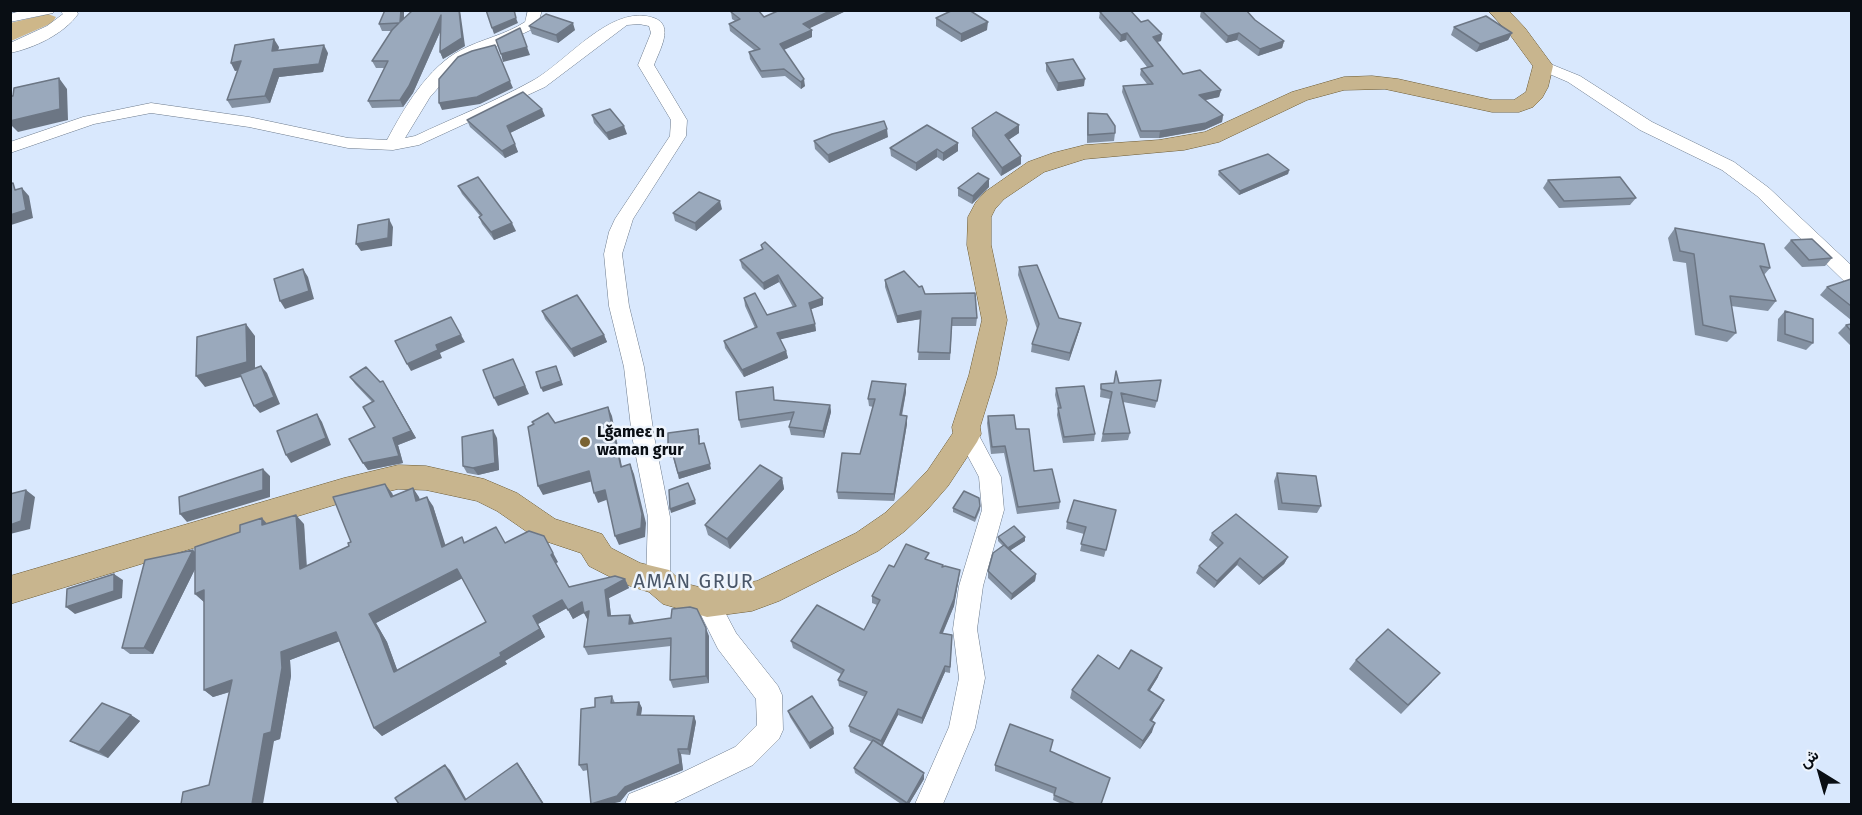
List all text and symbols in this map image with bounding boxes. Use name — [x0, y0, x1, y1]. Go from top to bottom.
place label: Lǧameε n waman grur — [597, 423, 684, 461]
marker: Lǧameε n waman grur — [578, 435, 592, 449]
district label: AMAN GRUR — [634, 570, 754, 594]
north arrow — [1790, 743, 1850, 803]
text: ش — [1795, 745, 1822, 772]

